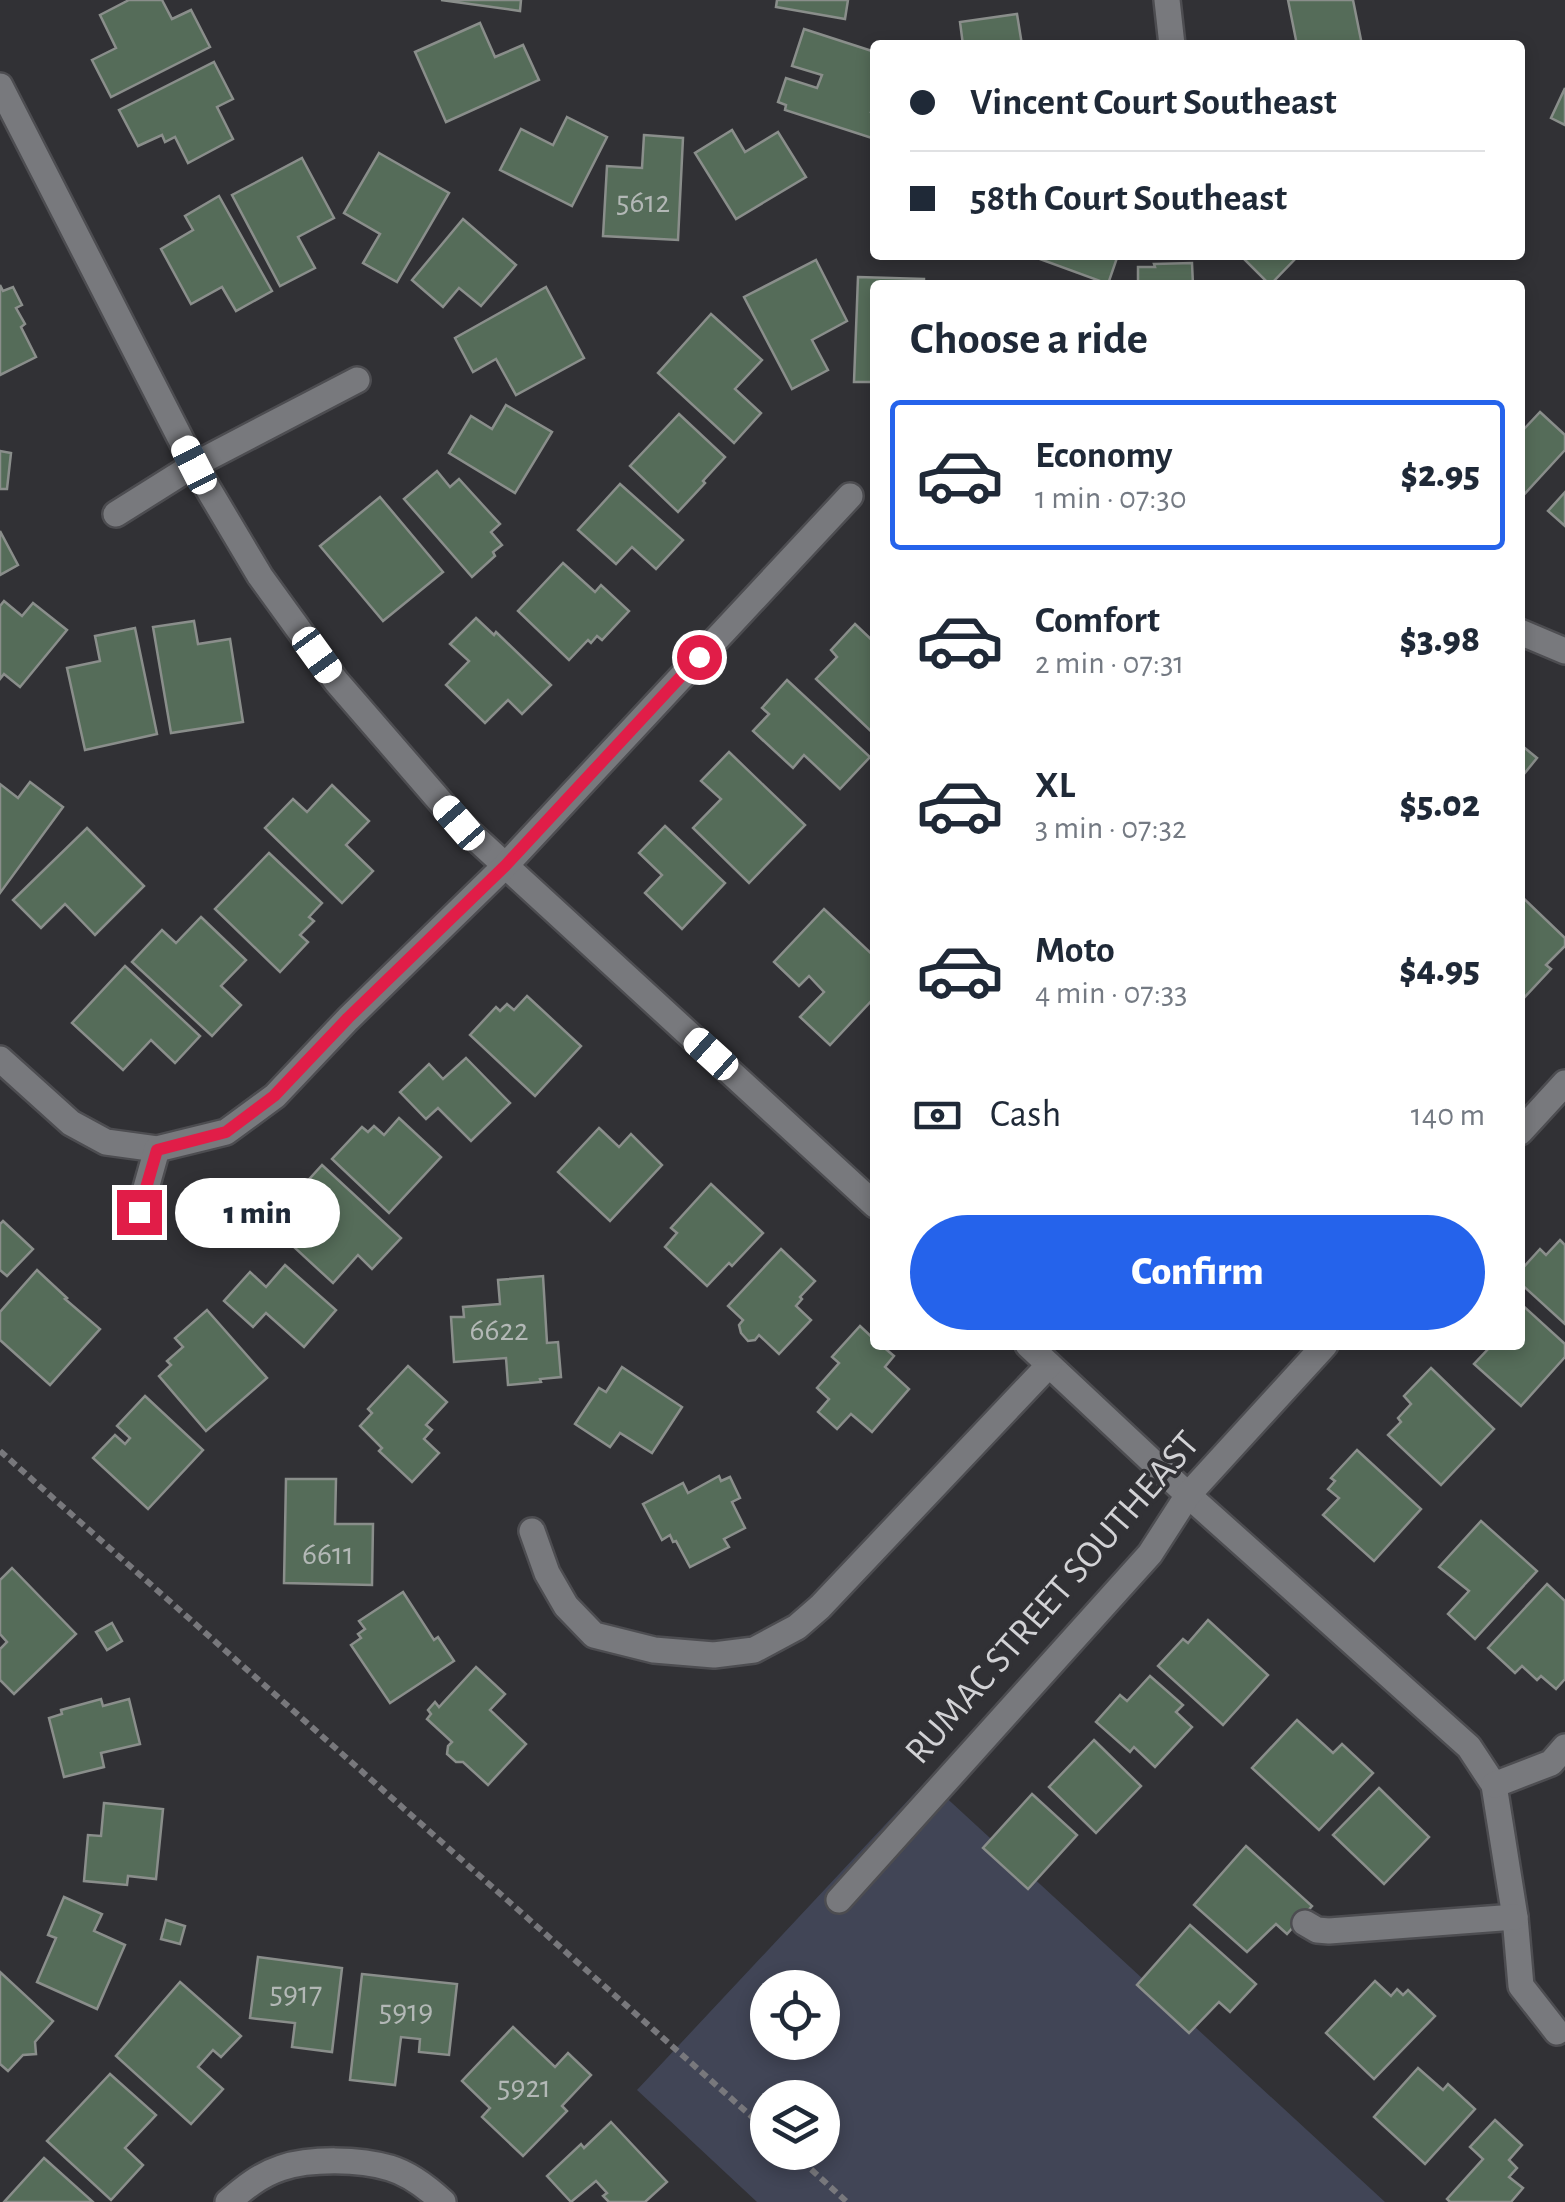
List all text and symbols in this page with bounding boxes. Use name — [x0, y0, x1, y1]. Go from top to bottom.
text: Vincent Court Southeast — [970, 84, 1337, 122]
text: 58th Court Southeast — [970, 180, 1287, 218]
house number: 5612 — [616, 186, 670, 218]
text: Choose a ride — [910, 317, 1148, 362]
icon: car — [915, 430, 1005, 520]
car — [167, 431, 221, 499]
text: Economy — [1035, 437, 1173, 475]
text: $2.95 — [1401, 456, 1480, 494]
text: 1 min · 07:30 — [1035, 482, 1187, 514]
icon: car — [915, 595, 1005, 685]
text: Comfort — [1035, 602, 1160, 640]
text: $3.98 — [1400, 621, 1480, 659]
car — [287, 622, 347, 688]
route start — [677, 635, 722, 680]
text: 2 min · 07:31 — [1035, 647, 1184, 679]
icon: car — [915, 760, 1005, 850]
text: XL — [1035, 767, 1075, 805]
text: $5.02 — [1399, 786, 1480, 824]
car — [428, 791, 490, 855]
text: 3 min · 07:32 — [1035, 812, 1187, 844]
icon: car — [915, 925, 1005, 1015]
text: Moto — [1035, 932, 1115, 970]
text: $4.95 — [1399, 951, 1480, 989]
text: 4 min · 07:33 — [1035, 977, 1187, 1009]
car — [679, 1023, 743, 1085]
icon: cash — [910, 1088, 965, 1143]
text: Cash — [990, 1096, 1061, 1134]
text: 140 m — [1411, 1099, 1485, 1131]
callout: 1 min — [174, 1177, 339, 1247]
route end — [117, 1190, 162, 1235]
text: 1 min — [223, 1197, 292, 1229]
button: Confirm — [910, 1215, 1485, 1330]
house number: 6622 — [469, 1314, 529, 1346]
street label: RUMAC STREET SOUTHEAST — [899, 1424, 1207, 1772]
house number: 6611 — [302, 1538, 354, 1570]
map controls — [750, 1970, 840, 2170]
button: locate — [750, 1970, 840, 2060]
house number: 5917 — [270, 1977, 322, 2009]
house number: 5919 — [379, 1995, 433, 2027]
house number: 5921 — [497, 2071, 551, 2103]
button: layers — [750, 2080, 840, 2170]

